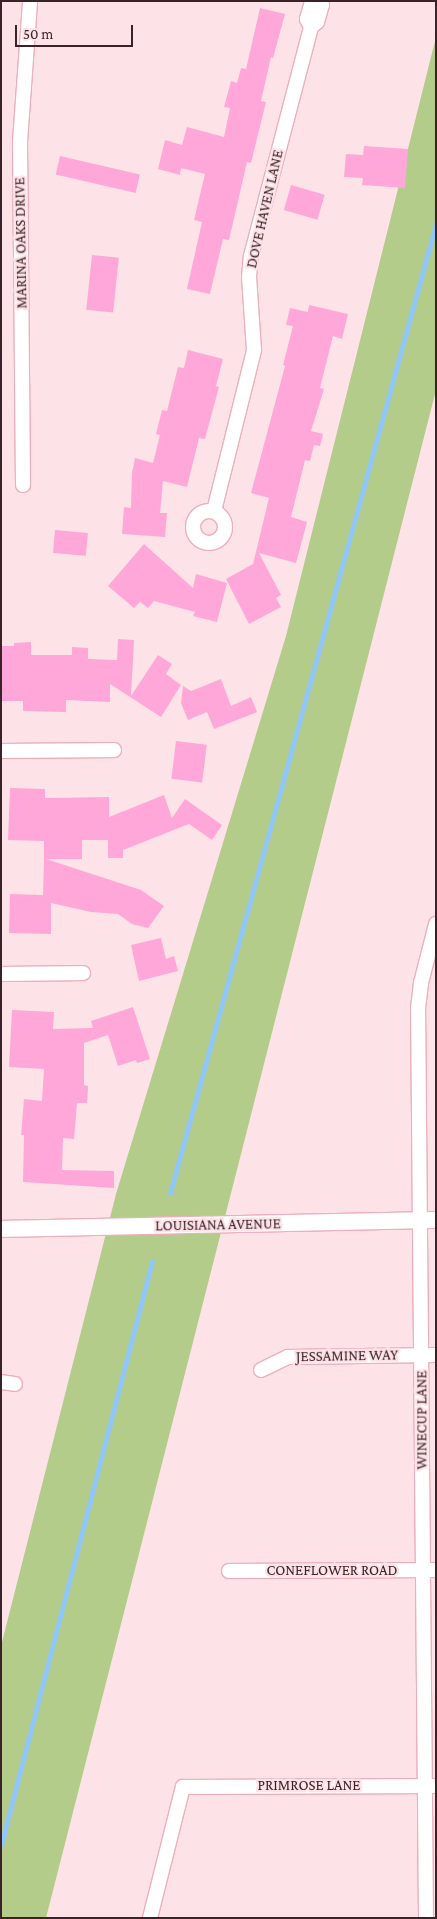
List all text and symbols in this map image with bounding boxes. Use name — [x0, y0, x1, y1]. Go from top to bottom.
scale bar — [18, 15, 135, 47]
text: 50 m — [23, 26, 53, 42]
street label: DOVE HAVEN LANE — [243, 148, 287, 270]
street label: MARINA OAKS DRIVE — [11, 177, 31, 309]
street label: LOUISIANA AVENUE — [155, 1215, 281, 1235]
street label: JESSAMINE WAY — [296, 1346, 398, 1366]
street label: WINECUP LANE — [413, 1370, 431, 1470]
street label: CONEFLOWER ROAD — [266, 1562, 398, 1580]
street label: PRIMROSE LANE — [257, 1777, 361, 1795]

